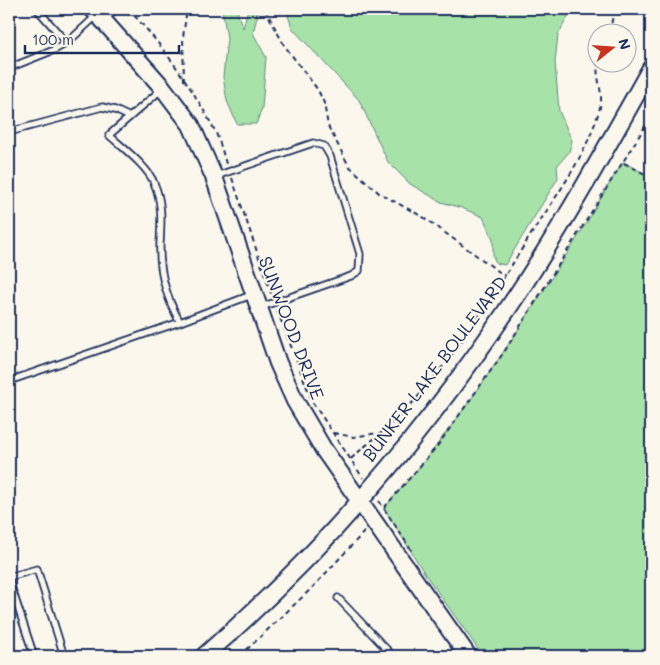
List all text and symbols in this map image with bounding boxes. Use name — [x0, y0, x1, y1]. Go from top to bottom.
scale bar — [25, 22, 179, 54]
north arrow — [588, 22, 638, 72]
text: 100 m — [32, 29, 74, 49]
text: N — [614, 36, 636, 52]
street label: SUNWOOD DRIVE — [254, 253, 330, 403]
street label: BUNKER LAKE BOULEVARD — [356, 271, 512, 466]

